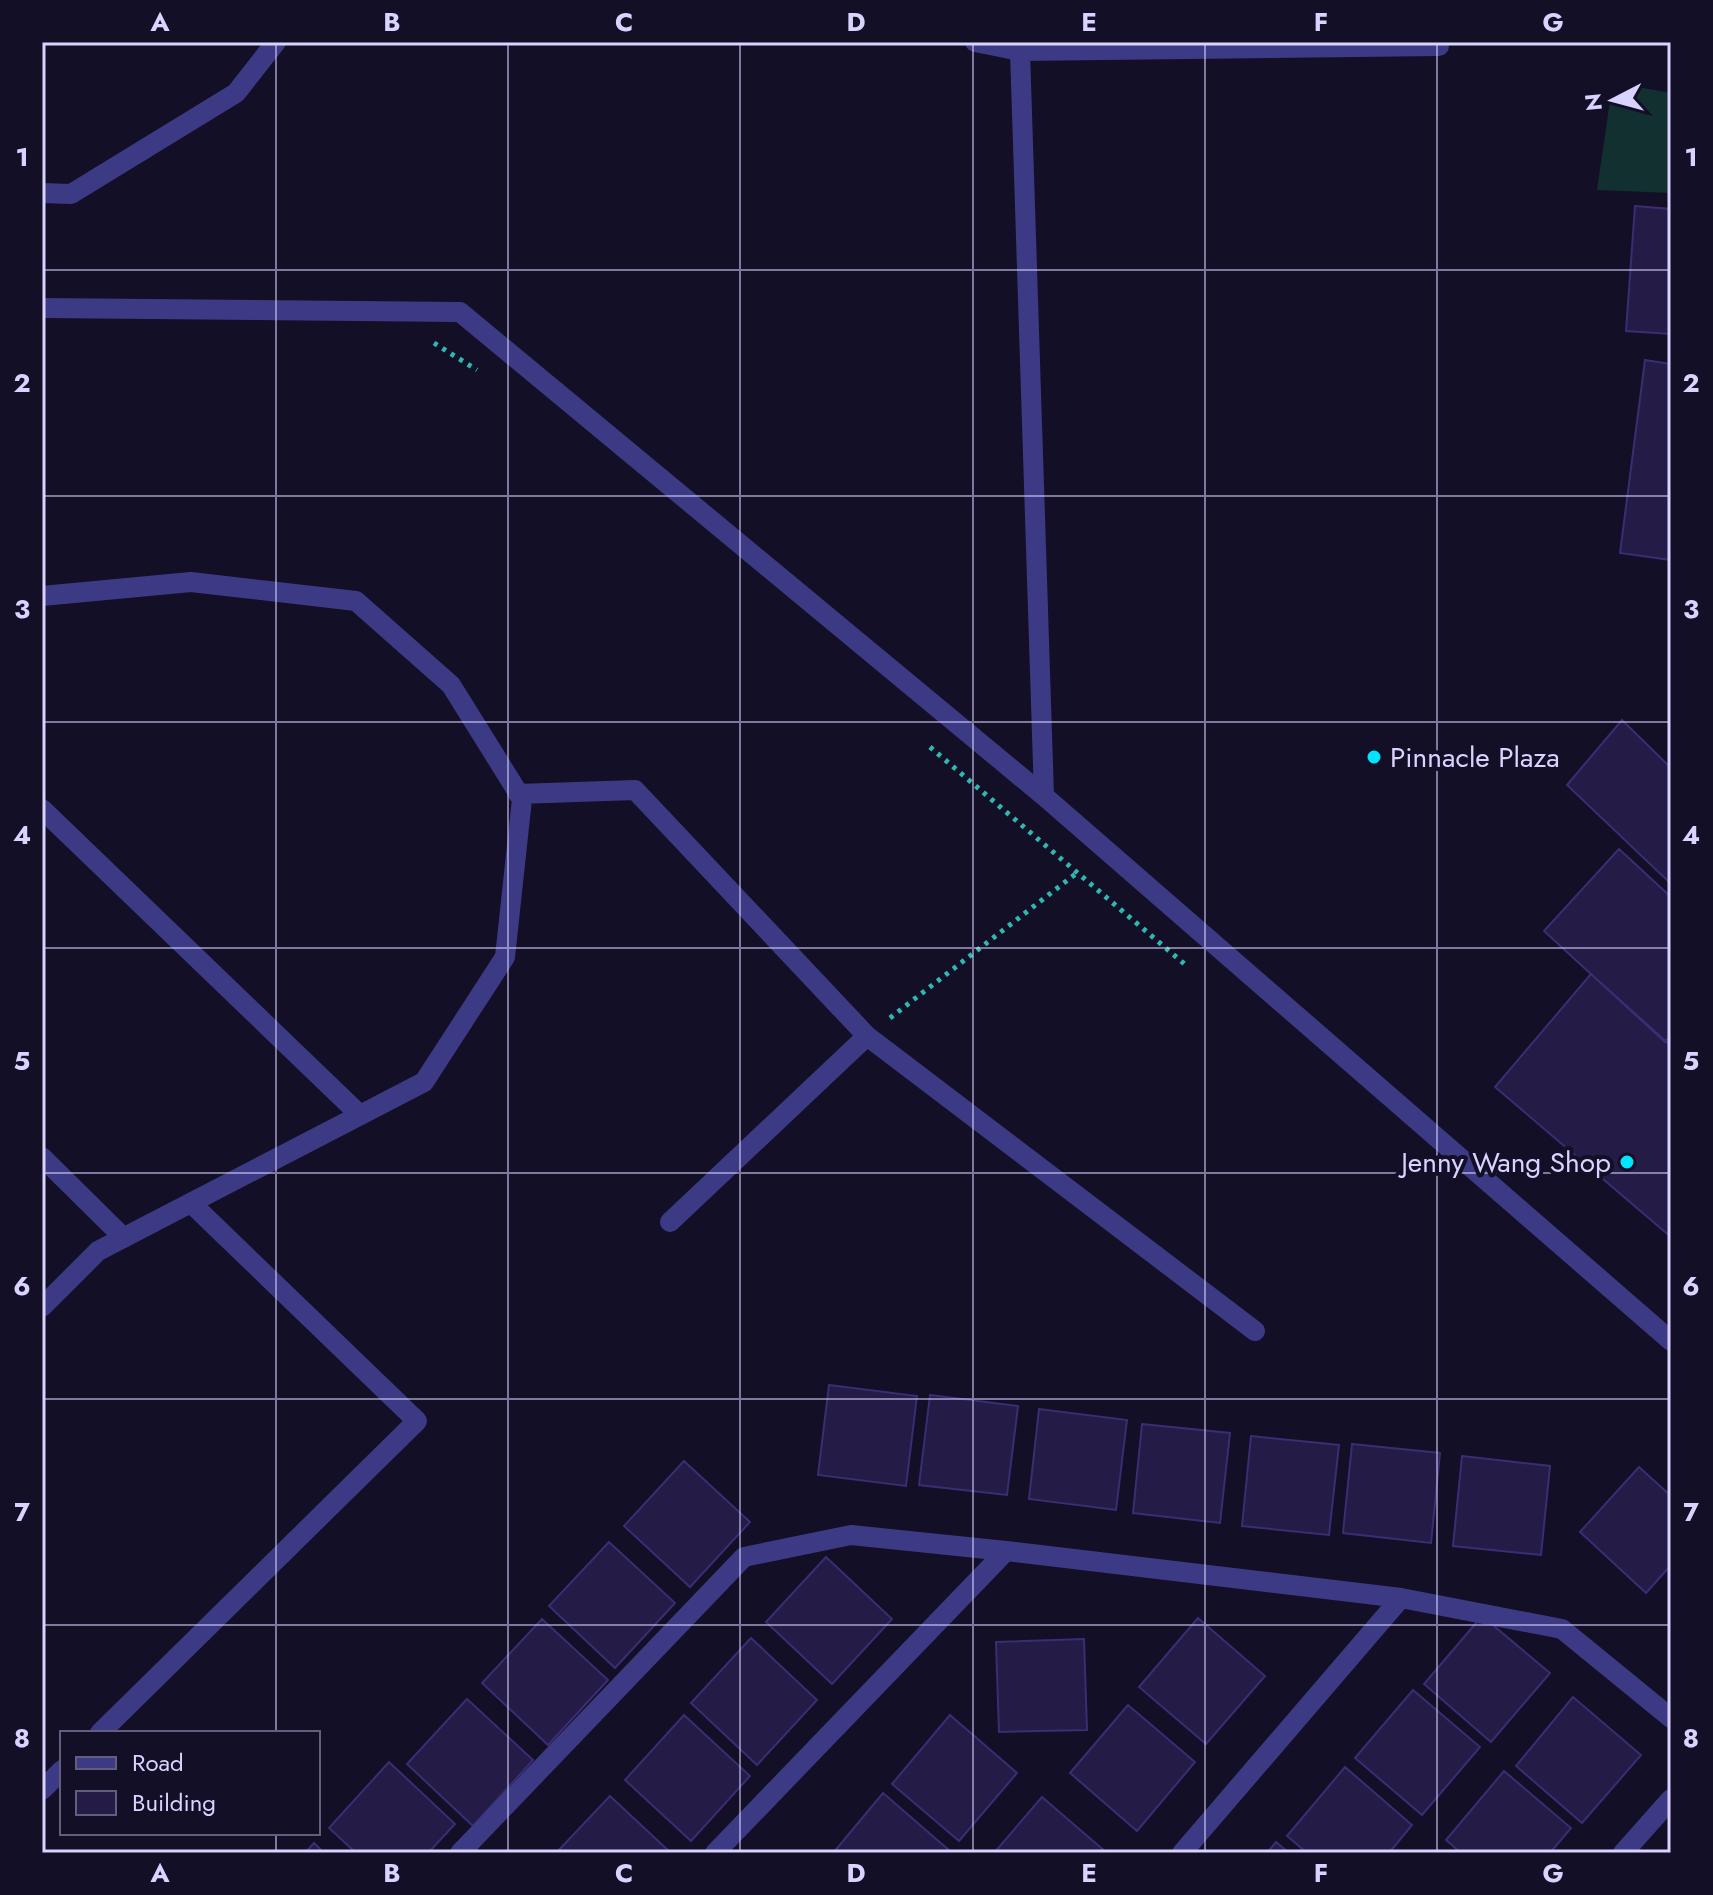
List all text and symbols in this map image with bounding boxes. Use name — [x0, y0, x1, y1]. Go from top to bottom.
text: A — [149, 3, 170, 41]
text: B — [383, 3, 401, 41]
text: C — [615, 3, 633, 41]
text: D — [846, 3, 866, 41]
text: E — [1081, 3, 1097, 41]
text: F — [1314, 3, 1328, 41]
text: G — [1542, 3, 1564, 41]
north arrow — [1573, 60, 1653, 140]
text: N — [1576, 92, 1610, 112]
text: 1 — [15, 138, 29, 176]
text: 1 — [1684, 138, 1698, 176]
text: 2 — [13, 364, 31, 402]
text: 2 — [1682, 364, 1700, 402]
text: 3 — [14, 590, 30, 628]
text: 3 — [1683, 590, 1699, 628]
place label: Pinnacle Plaza — [1390, 737, 1560, 778]
marker: Pinnacle Plaza — [1365, 748, 1383, 766]
text: 4 — [13, 816, 31, 854]
text: 4 — [1682, 816, 1700, 854]
text: 5 — [14, 1042, 30, 1080]
text: 5 — [1683, 1042, 1699, 1080]
place label: Jenny Wang Shop — [1397, 1142, 1611, 1183]
marker: Jenny Wang Shop — [1618, 1153, 1636, 1171]
text: 6 — [13, 1267, 31, 1305]
text: 6 — [1682, 1267, 1700, 1305]
text: 7 — [14, 1493, 30, 1531]
text: 7 — [1683, 1493, 1699, 1531]
text: 8 — [14, 1719, 30, 1757]
text: 8 — [1683, 1719, 1699, 1757]
legend — [60, 1731, 320, 1835]
text: Road — [132, 1745, 184, 1780]
text: Building — [132, 1785, 216, 1820]
text: A — [149, 1854, 170, 1892]
text: B — [383, 1854, 401, 1892]
text: C — [615, 1854, 633, 1892]
text: D — [846, 1854, 866, 1892]
text: E — [1081, 1854, 1097, 1892]
text: F — [1314, 1854, 1328, 1892]
text: G — [1542, 1854, 1564, 1892]

